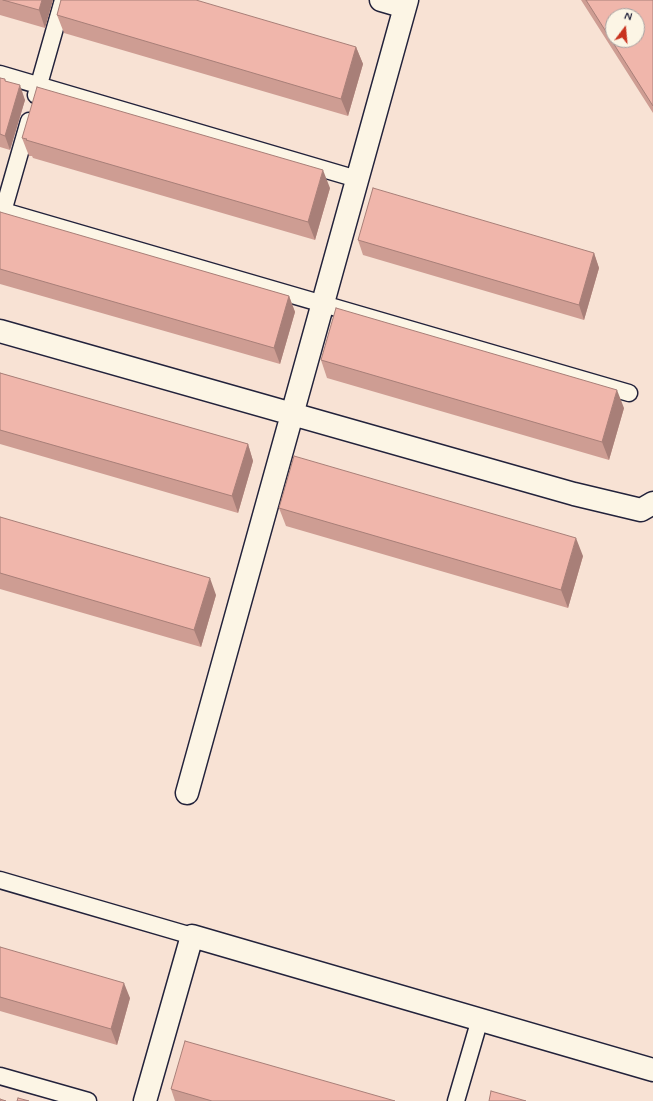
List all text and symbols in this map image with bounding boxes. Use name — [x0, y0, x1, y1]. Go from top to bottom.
north arrow — [605, 8, 645, 48]
text: N — [623, 10, 633, 25]

